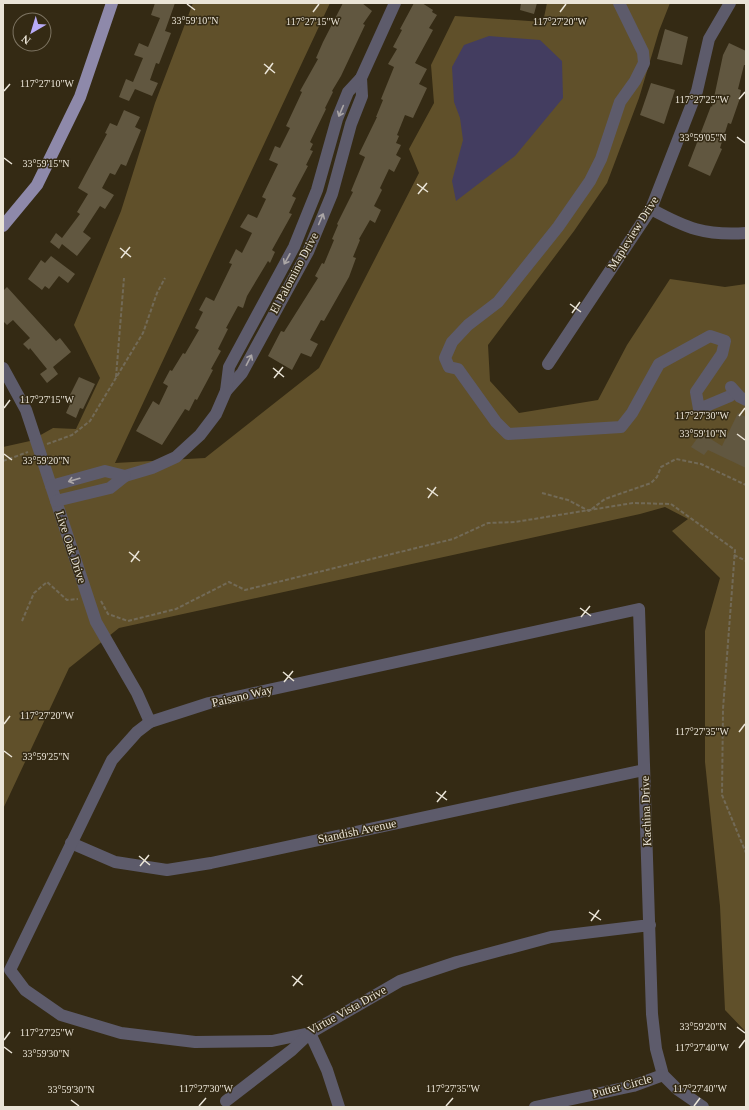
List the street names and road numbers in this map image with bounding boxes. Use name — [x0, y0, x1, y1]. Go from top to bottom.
street label: Mapleview Drive — [605, 194, 661, 272]
street label: El Palomino Drive — [267, 230, 321, 316]
street label: Live Oak Drive — [53, 509, 89, 585]
street label: Paisano Way — [210, 682, 274, 710]
street label: Kachina Drive — [638, 776, 654, 846]
street label: Standish Avenue — [316, 816, 398, 846]
street label: Virtue Vista Drive — [305, 983, 389, 1037]
street label: Putter Circle — [591, 1071, 653, 1101]

